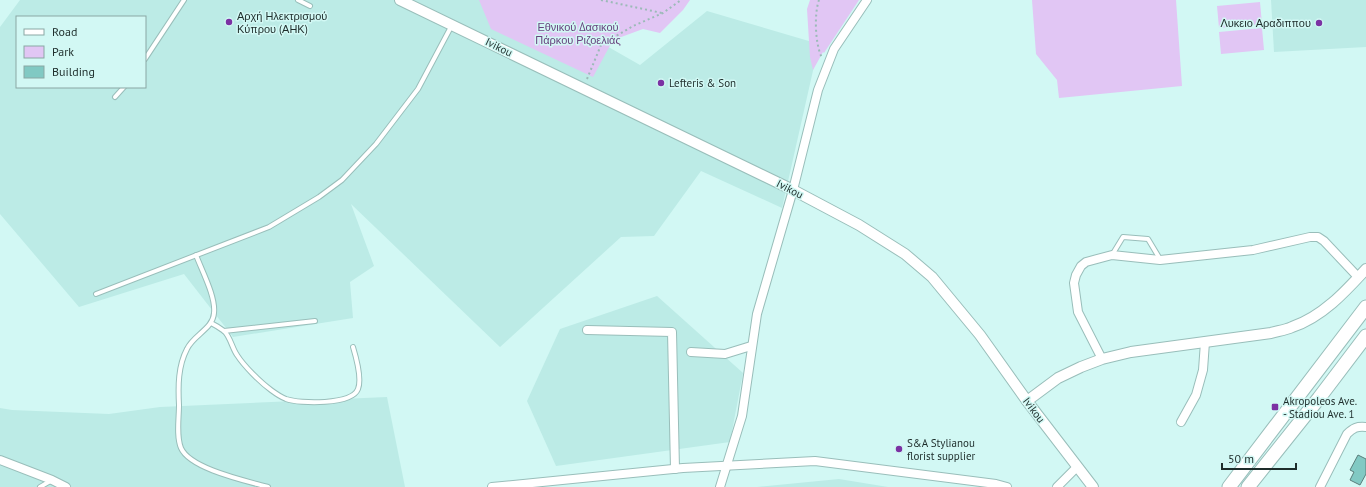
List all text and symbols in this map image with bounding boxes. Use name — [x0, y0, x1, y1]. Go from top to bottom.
place label: Αρχή Ηλεκτρισμού Κύπρου (ΑΗΚ) — [237, 9, 327, 36]
legend — [16, 16, 146, 88]
place label: Λυκειο Αραδιππου — [1220, 16, 1311, 30]
marker: Αρχή Ηλεκτρισμού Κύπρου (ΑΗΚ) — [224, 17, 234, 27]
marker: Λυκειο Αραδιππου — [1314, 18, 1324, 28]
park label: Εθνικού Δασικού Πάρκου Ριζοελιάς — [535, 20, 621, 47]
text: Road — [52, 24, 77, 39]
street label: Ivikou — [483, 34, 515, 60]
text: Park — [52, 44, 74, 59]
text: Building — [52, 64, 95, 79]
place label: Lefteris & Son — [669, 76, 736, 90]
marker: Lefteris & Son — [656, 78, 666, 88]
street label: Ivikou — [774, 176, 806, 202]
street label: Ivikou — [1020, 394, 1048, 426]
place label: Akropoleos Ave. - Stadiou Ave. 1 — [1283, 394, 1357, 421]
marker: Akropoleos Ave. - Stadiou Ave. 1 — [1270, 402, 1280, 412]
place label: S&A Stylianou florist supplier — [907, 436, 976, 463]
marker: S&A Stylianou florist supplier — [894, 444, 904, 454]
scale bar — [1222, 445, 1296, 471]
text: 50 m — [1228, 451, 1254, 466]

